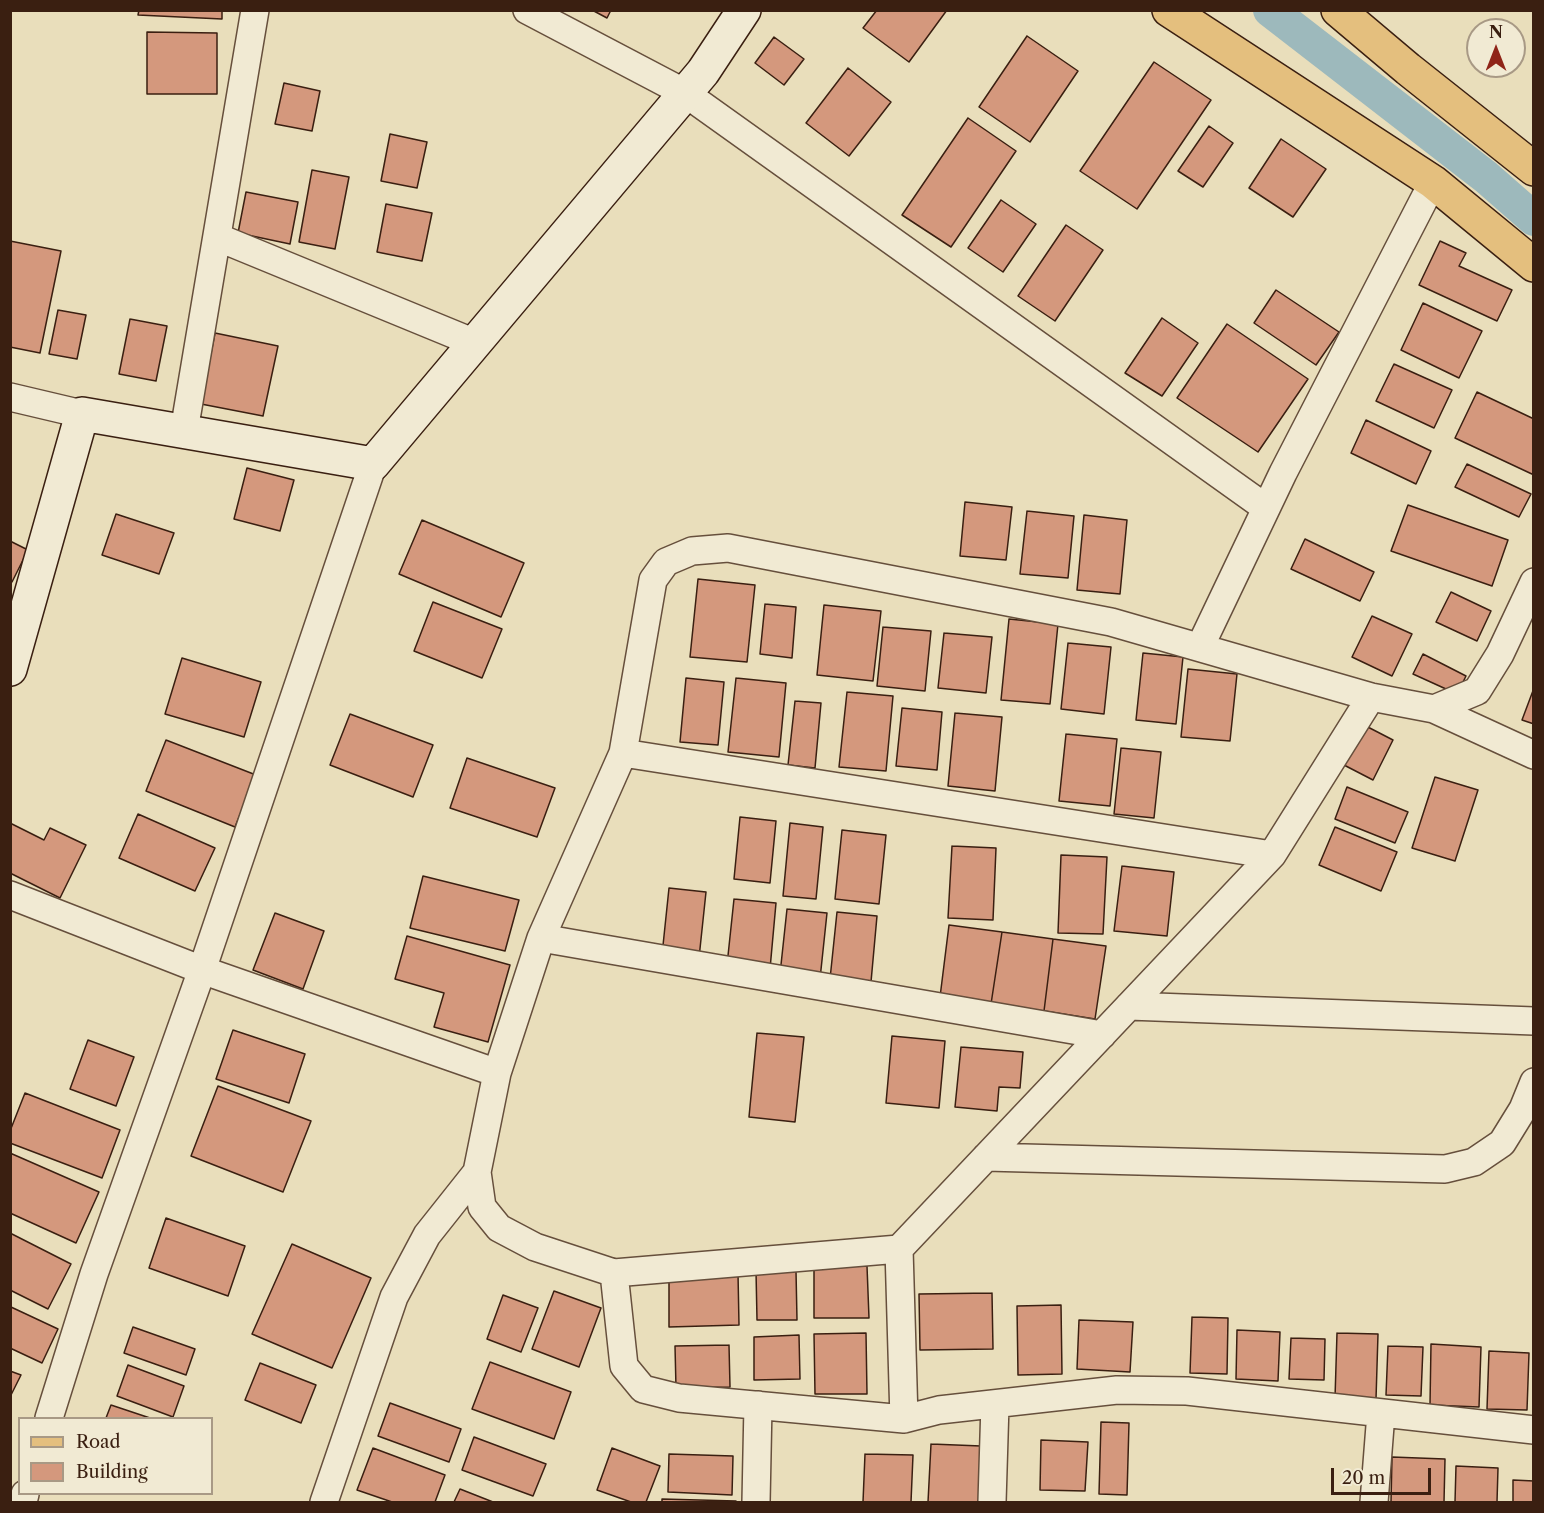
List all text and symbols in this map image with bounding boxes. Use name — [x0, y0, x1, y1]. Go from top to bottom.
north arrow — [1466, 18, 1526, 78]
text: N — [1489, 22, 1503, 42]
legend — [18, 1417, 213, 1495]
text: Road — [76, 1431, 121, 1453]
scale bar — [1334, 1456, 1434, 1494]
text: Building — [76, 1461, 148, 1483]
text: 20 m — [1342, 1467, 1385, 1489]

